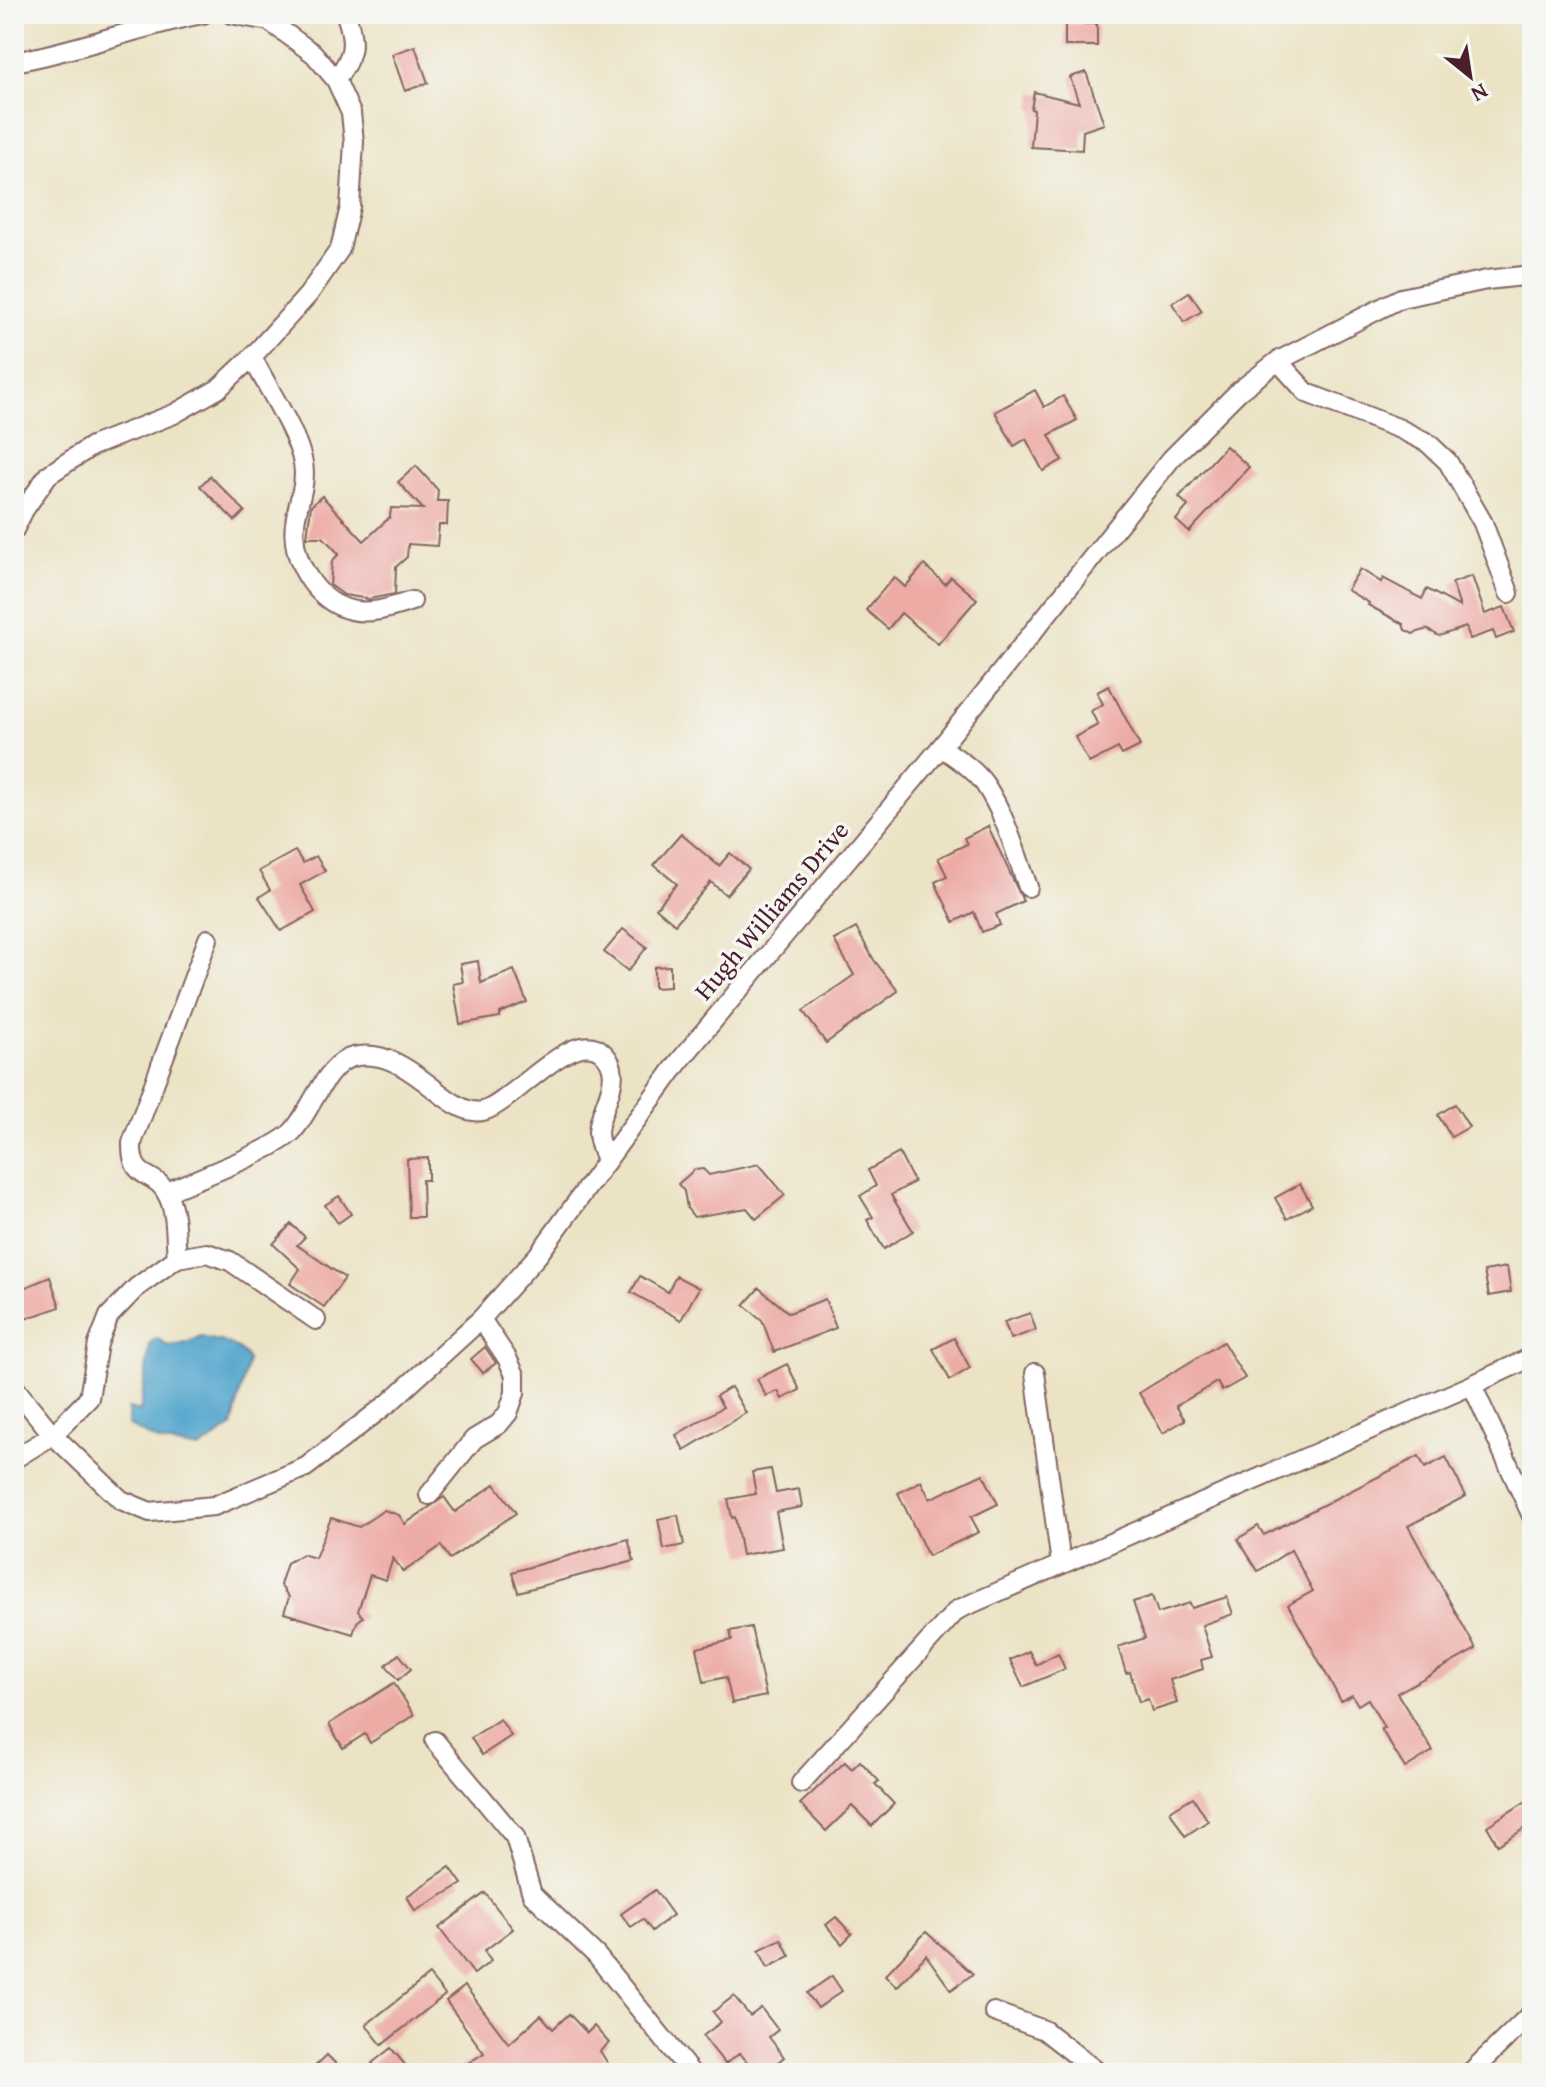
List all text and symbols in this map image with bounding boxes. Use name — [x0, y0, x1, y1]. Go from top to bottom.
north arrow — [1430, 36, 1510, 116]
text: N — [1465, 76, 1494, 111]
street label: Hugh Williams Drive — [684, 812, 858, 1008]

